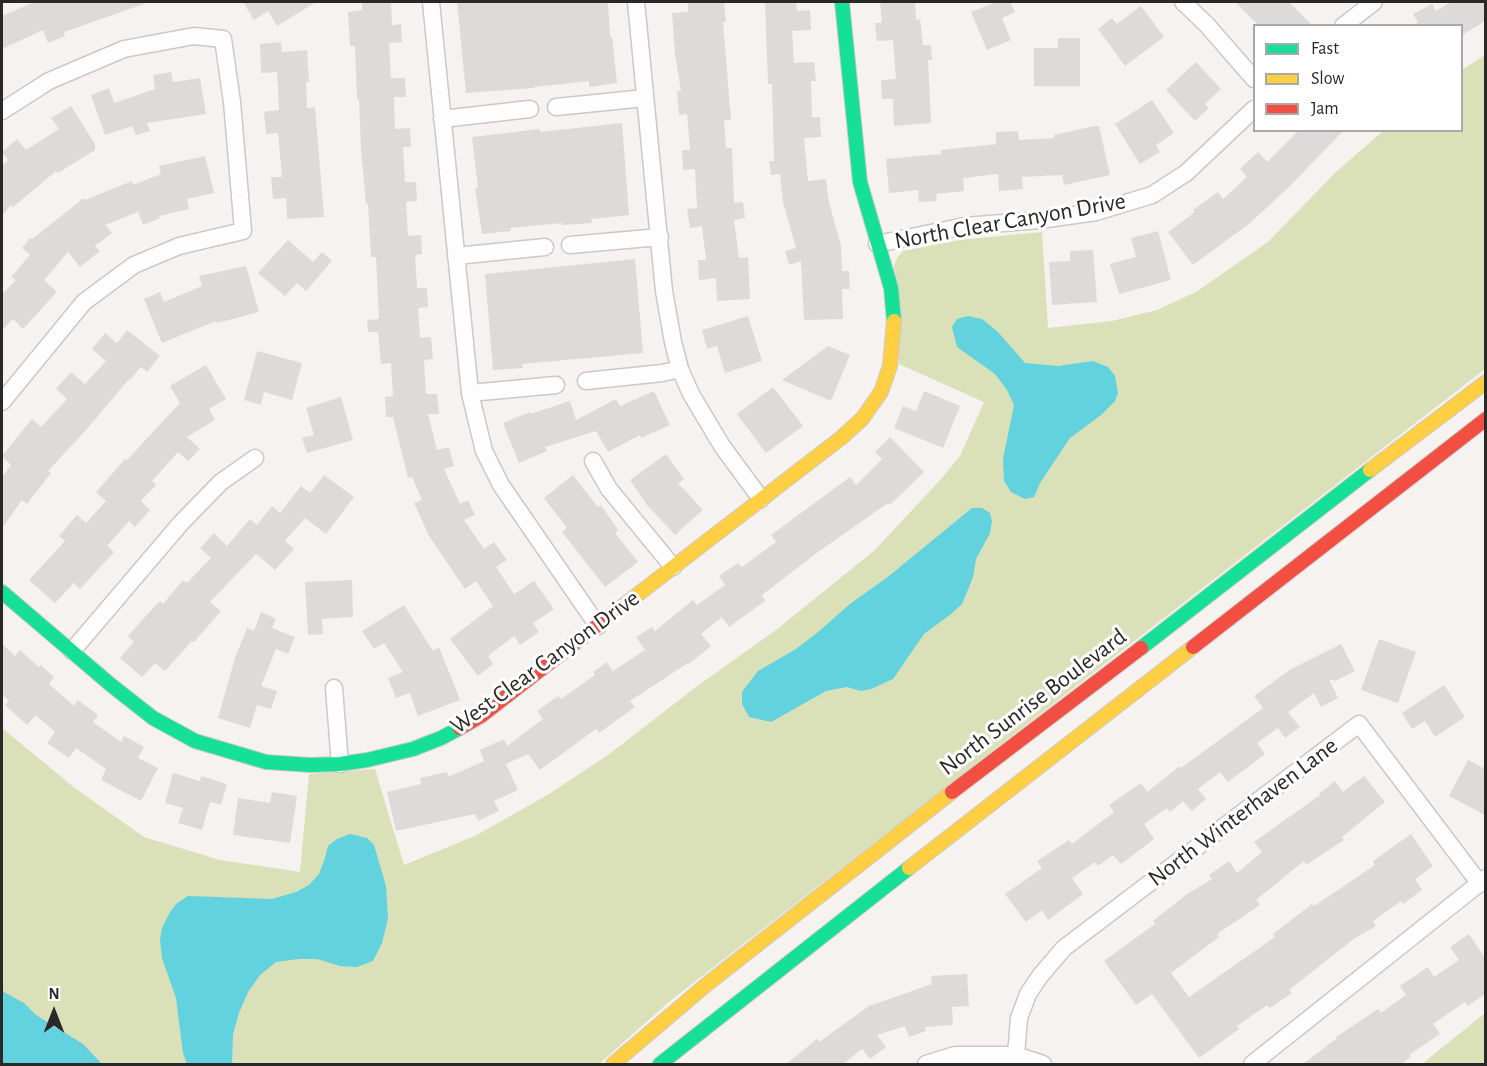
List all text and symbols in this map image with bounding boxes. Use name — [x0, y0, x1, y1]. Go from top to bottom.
legend — [1253, 24, 1463, 132]
text: Fast — [1311, 40, 1339, 58]
text: Slow — [1311, 70, 1344, 88]
text: Jam — [1311, 100, 1339, 118]
street label: North Clear Canyon Drive — [892, 186, 1128, 256]
street label: West Clear Canyon Drive — [445, 584, 645, 740]
street label: North Sunrise Boulevard — [934, 622, 1132, 782]
street label: North Winterhaven Lane — [1143, 731, 1343, 893]
north arrow — [24, 982, 84, 1042]
text: N — [48, 986, 60, 1002]

